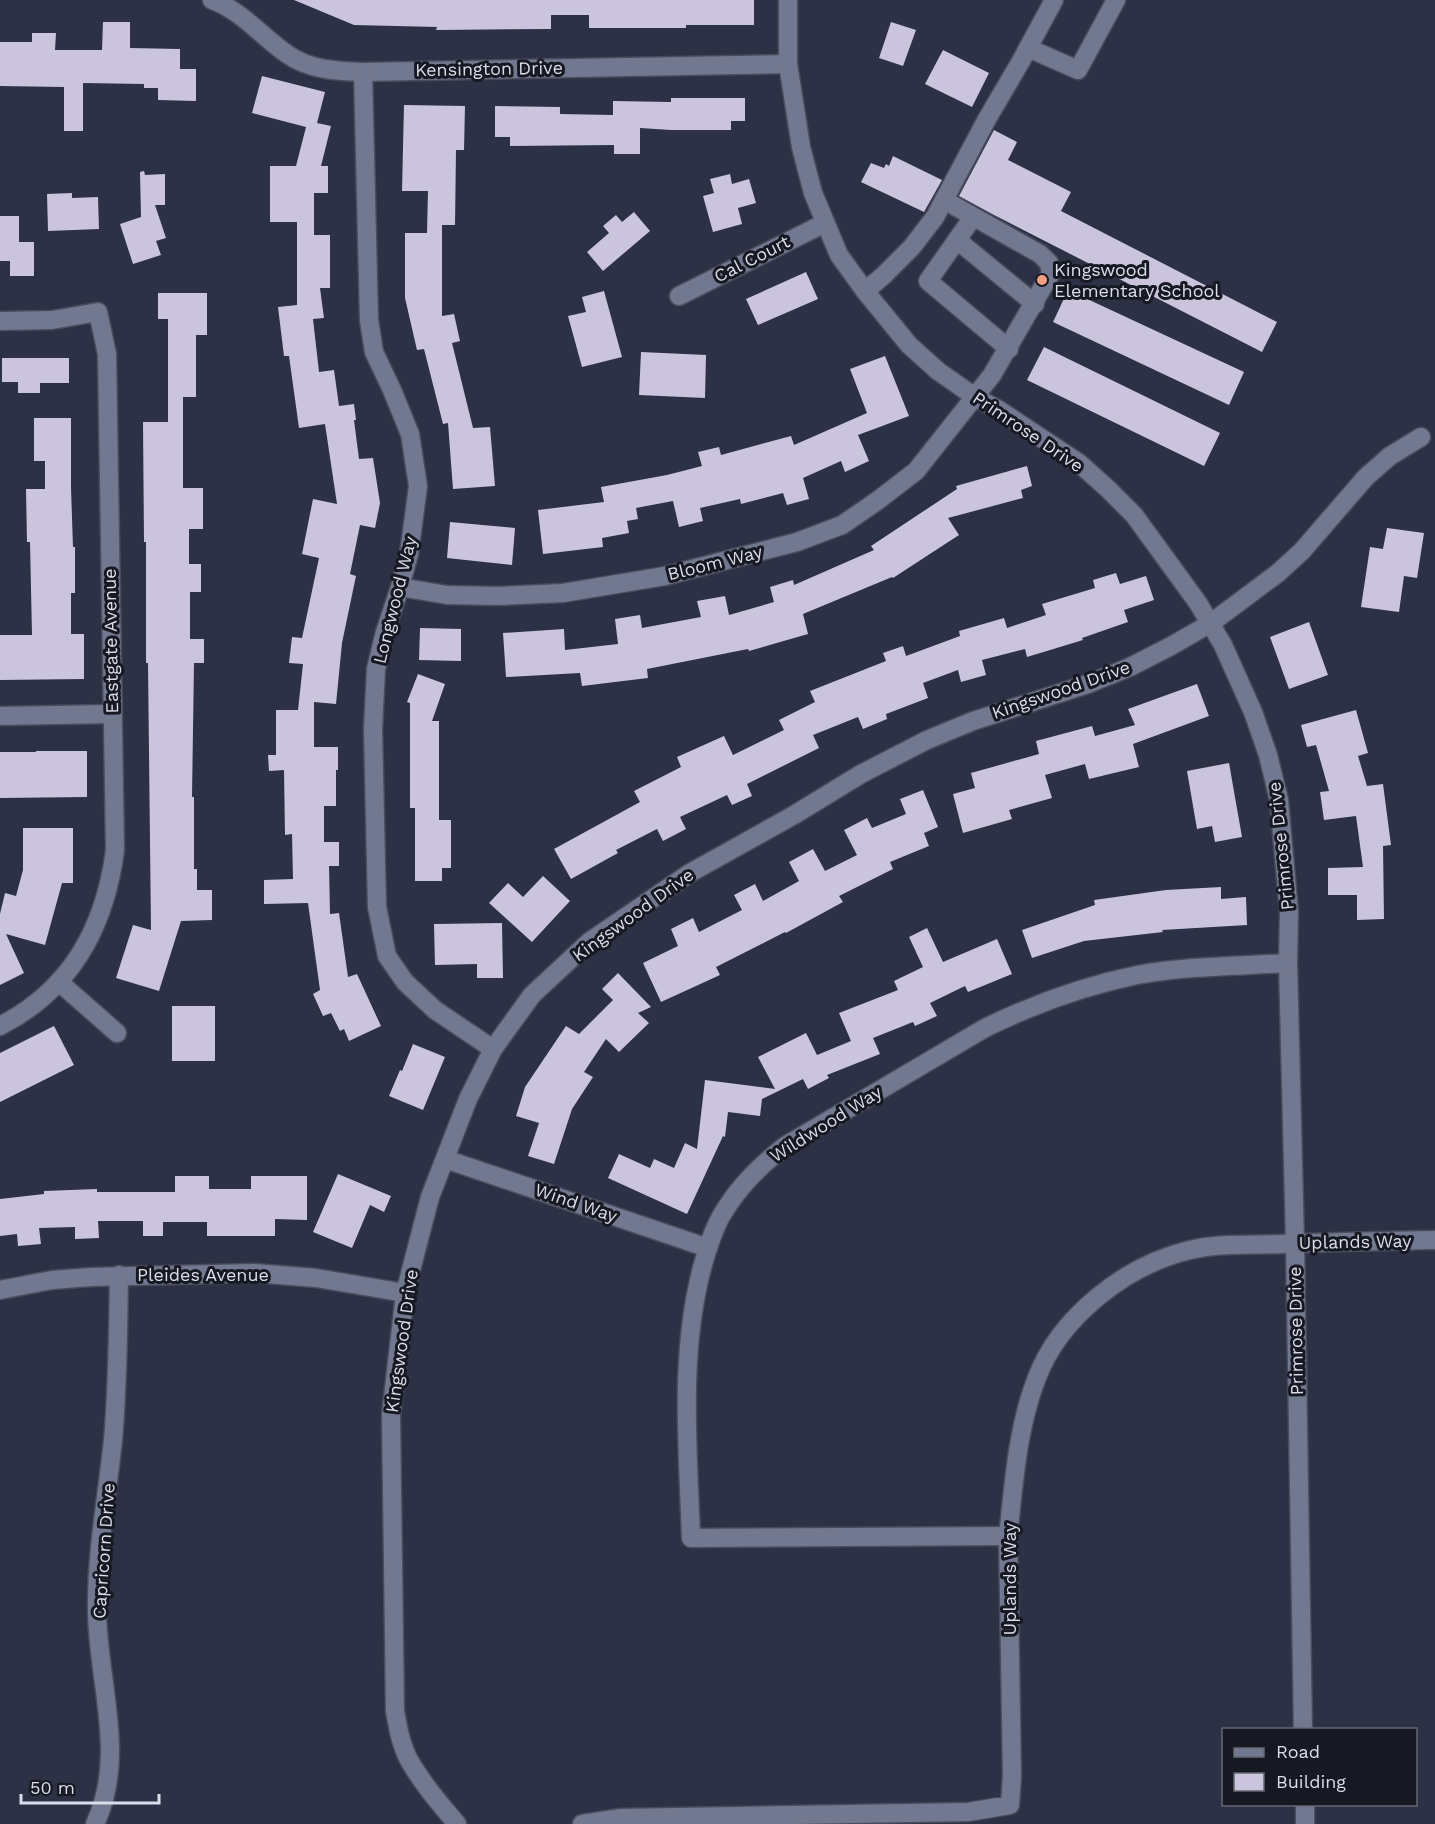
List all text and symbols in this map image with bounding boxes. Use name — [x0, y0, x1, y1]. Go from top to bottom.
street label: Kensington Drive — [415, 57, 563, 80]
street label: Cal Court — [710, 230, 794, 287]
place label: Kingswood Elementary School — [1054, 259, 1220, 301]
marker: Kingswood Elementary School — [1035, 273, 1049, 287]
street label: Primrose Drive — [969, 387, 1088, 476]
street label: Longwood Way — [369, 533, 421, 666]
street label: Bloom Way — [665, 540, 765, 584]
street label: Eastgate Avenue — [99, 568, 122, 714]
street label: Kingswood Drive — [989, 656, 1133, 723]
street label: Primrose Drive — [1263, 781, 1298, 911]
street label: Kingswood Drive — [568, 864, 697, 966]
street label: Wildwood Way — [766, 1080, 886, 1166]
street label: Wind Way — [532, 1179, 621, 1227]
street label: Uplands Way — [1298, 1230, 1412, 1253]
street label: Pleides Avenue — [137, 1264, 269, 1285]
street label: Primrose Drive — [1284, 1266, 1307, 1396]
street label: Kingswood Drive — [381, 1268, 422, 1414]
street label: Capricorn Drive — [88, 1482, 119, 1620]
street label: Uplands Way — [999, 1522, 1020, 1635]
legend — [1222, 1728, 1417, 1806]
text: Road — [1276, 1741, 1320, 1762]
scale bar — [21, 1767, 159, 1805]
text: Building — [1276, 1771, 1346, 1792]
text: 50 m — [30, 1777, 75, 1798]

